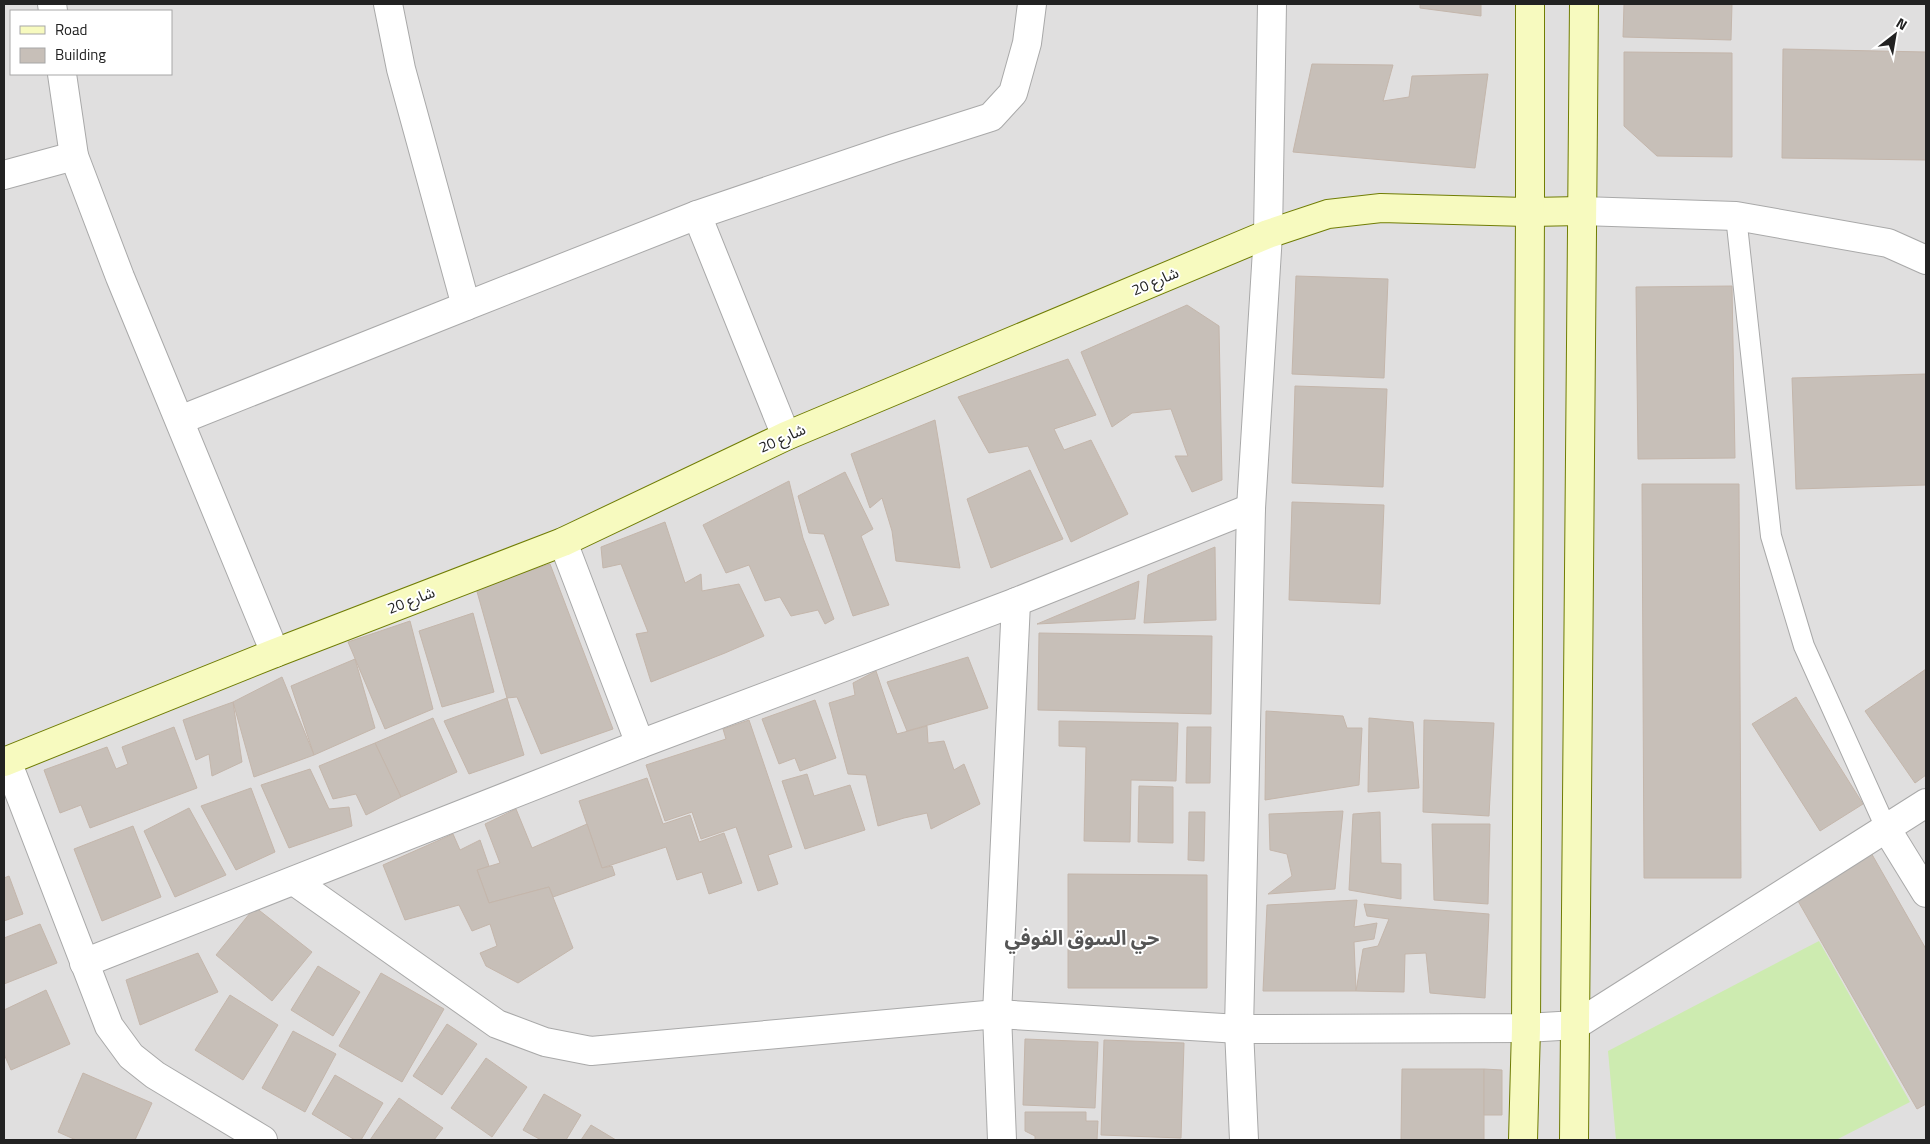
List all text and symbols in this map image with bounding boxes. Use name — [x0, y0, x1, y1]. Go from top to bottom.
legend — [10, 10, 172, 75]
north arrow — [1870, 10, 1920, 60]
text: N — [1892, 12, 1912, 35]
text: Road — [55, 18, 87, 41]
text: Building — [55, 43, 106, 66]
street label: شارع 20 — [1128, 261, 1183, 302]
street label: شارع 20 — [755, 417, 810, 459]
street label: شارع 20 — [384, 580, 439, 621]
district label: حي السوق الفوفي — [1005, 922, 1160, 954]

